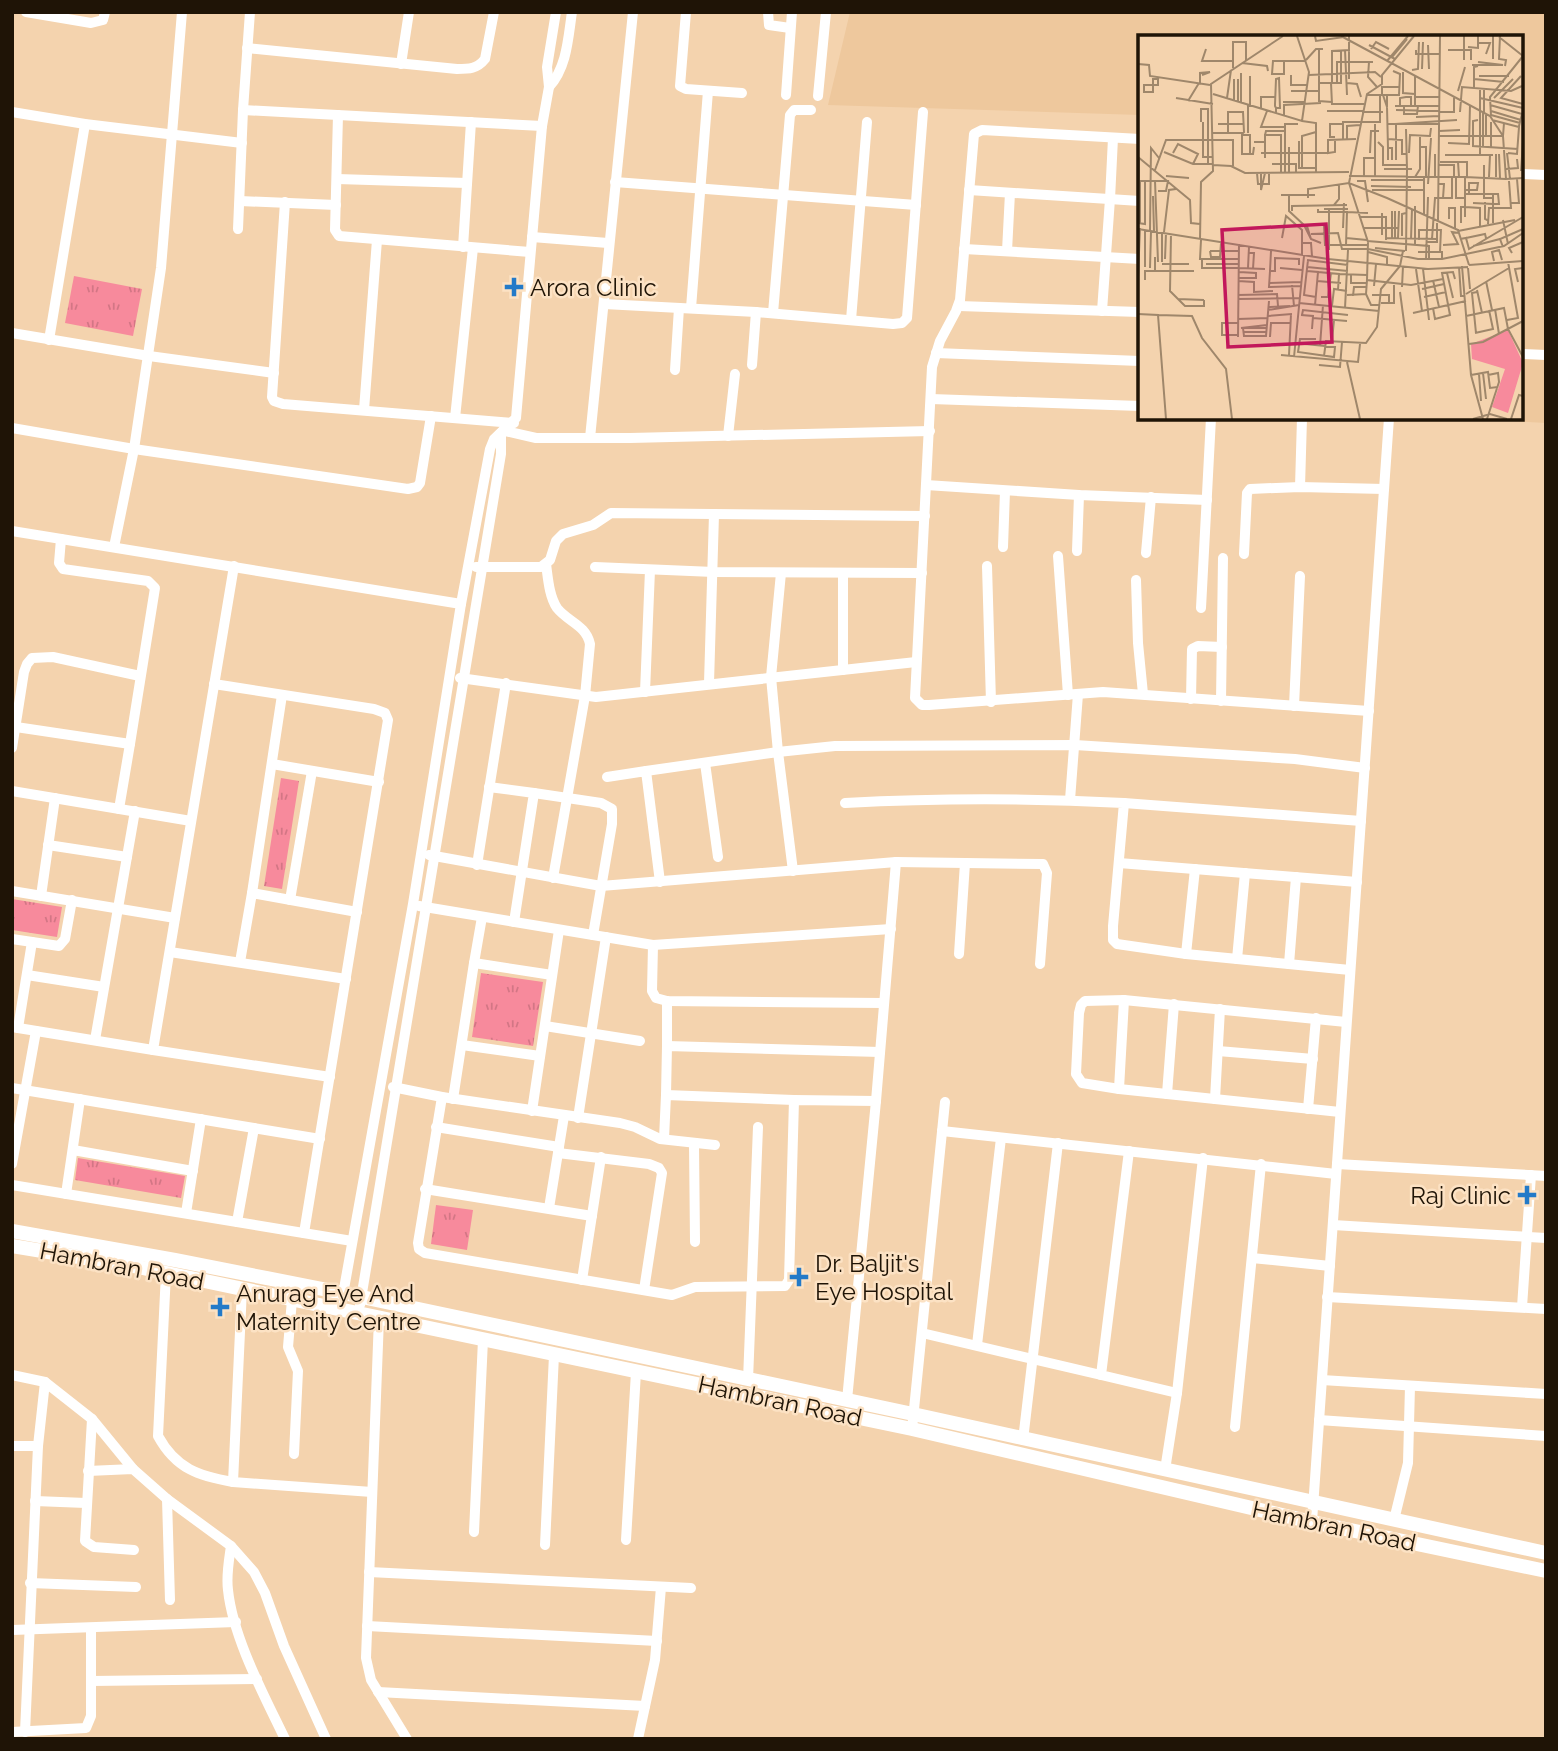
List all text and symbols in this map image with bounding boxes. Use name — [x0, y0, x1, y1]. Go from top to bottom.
inset map — [1138, 35, 1523, 420]
place label: Arora Clinic — [530, 273, 657, 302]
marker: Arora Clinic — [504, 277, 524, 297]
place label: Raj Clinic — [1410, 1181, 1511, 1210]
marker: Raj Clinic — [1517, 1185, 1537, 1205]
street label: Hambran Road — [37, 1236, 207, 1296]
place label: Dr. Baljit's Eye Hospital — [815, 1249, 953, 1306]
marker: Dr. Baljit's Eye Hospital — [789, 1267, 809, 1287]
place label: Anurag Eye And Maternity Centre — [236, 1279, 421, 1336]
marker: Anurag Eye And Maternity Centre — [210, 1297, 230, 1317]
street label: Hambran Road — [695, 1369, 865, 1433]
street label: Hambran Road — [1249, 1494, 1419, 1558]

